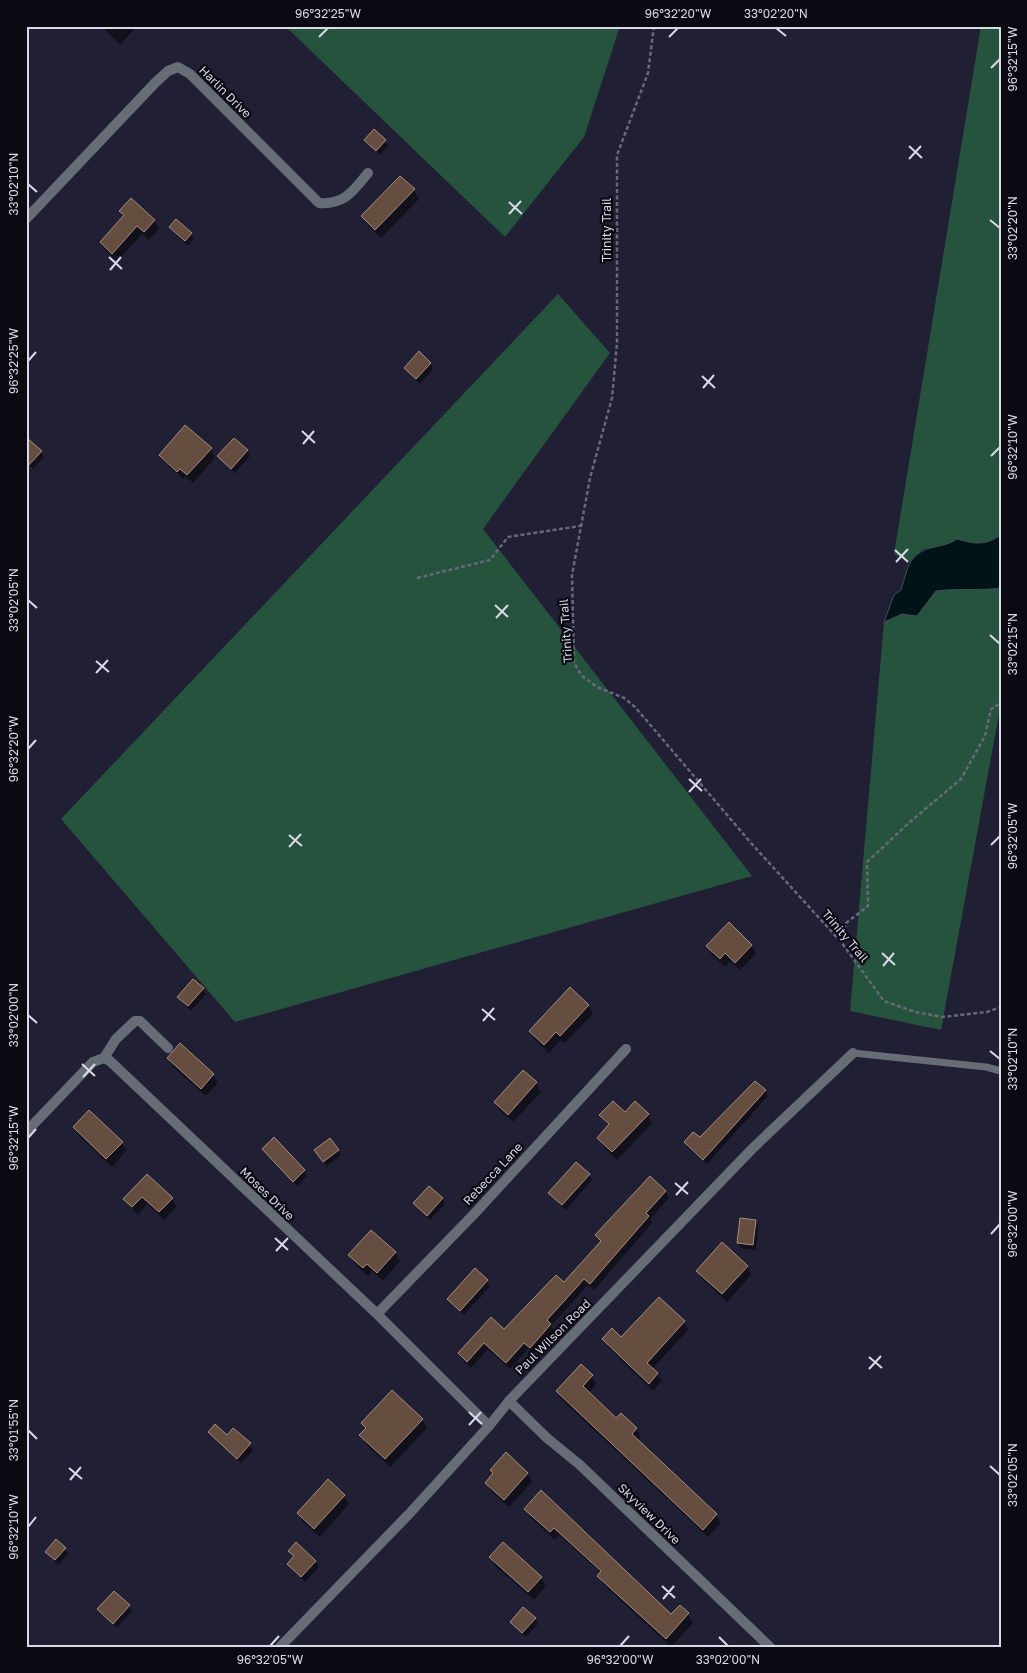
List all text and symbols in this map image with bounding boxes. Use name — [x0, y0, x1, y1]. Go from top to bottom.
text: 96°32'25"W — [295, 6, 362, 21]
text: 96°32'20"W — [645, 6, 712, 21]
text: 33°02'20"N — [744, 6, 808, 21]
text: 96°32'15"W — [1005, 26, 1020, 92]
street label: Harlin Drive — [196, 62, 255, 121]
text: 33°02'10"N — [6, 153, 21, 215]
text: 33°02'20"N — [1005, 196, 1020, 260]
street label: Trinity Trail — [599, 198, 614, 262]
text: 96°32'25"W — [6, 327, 21, 394]
text: 96°32'10"W — [1005, 414, 1020, 480]
text: 33°02'05"N — [6, 568, 21, 632]
street label: Trinity Trail — [556, 598, 575, 664]
text: 33°02'15"N — [1005, 613, 1020, 675]
text: 96°32'20"W — [6, 715, 21, 782]
text: 96°32'05"W — [1005, 802, 1020, 869]
street label: Trinity Trail — [819, 906, 872, 965]
text: 33°02'00"N — [6, 983, 21, 1047]
text: 33°02'10"N — [1005, 1028, 1020, 1090]
text: 96°32'15"W — [6, 1105, 21, 1171]
street label: Rebecca Lane — [460, 1139, 526, 1208]
street label: Moses Drive — [237, 1164, 298, 1223]
text: 96°32'00"W — [1005, 1190, 1020, 1258]
street label: Paul Wilson Road — [512, 1296, 593, 1377]
text: 33°01'55"N — [6, 1399, 21, 1461]
text: 33°02'05"N — [1005, 1443, 1020, 1507]
street label: Skyview Drive — [615, 1480, 684, 1547]
text: 96°32'10"W — [6, 1494, 21, 1560]
text: 96°32'05"W — [237, 1652, 304, 1667]
text: 96°32'00"W — [586, 1652, 654, 1667]
text: 33°02'00"N — [696, 1652, 760, 1667]

